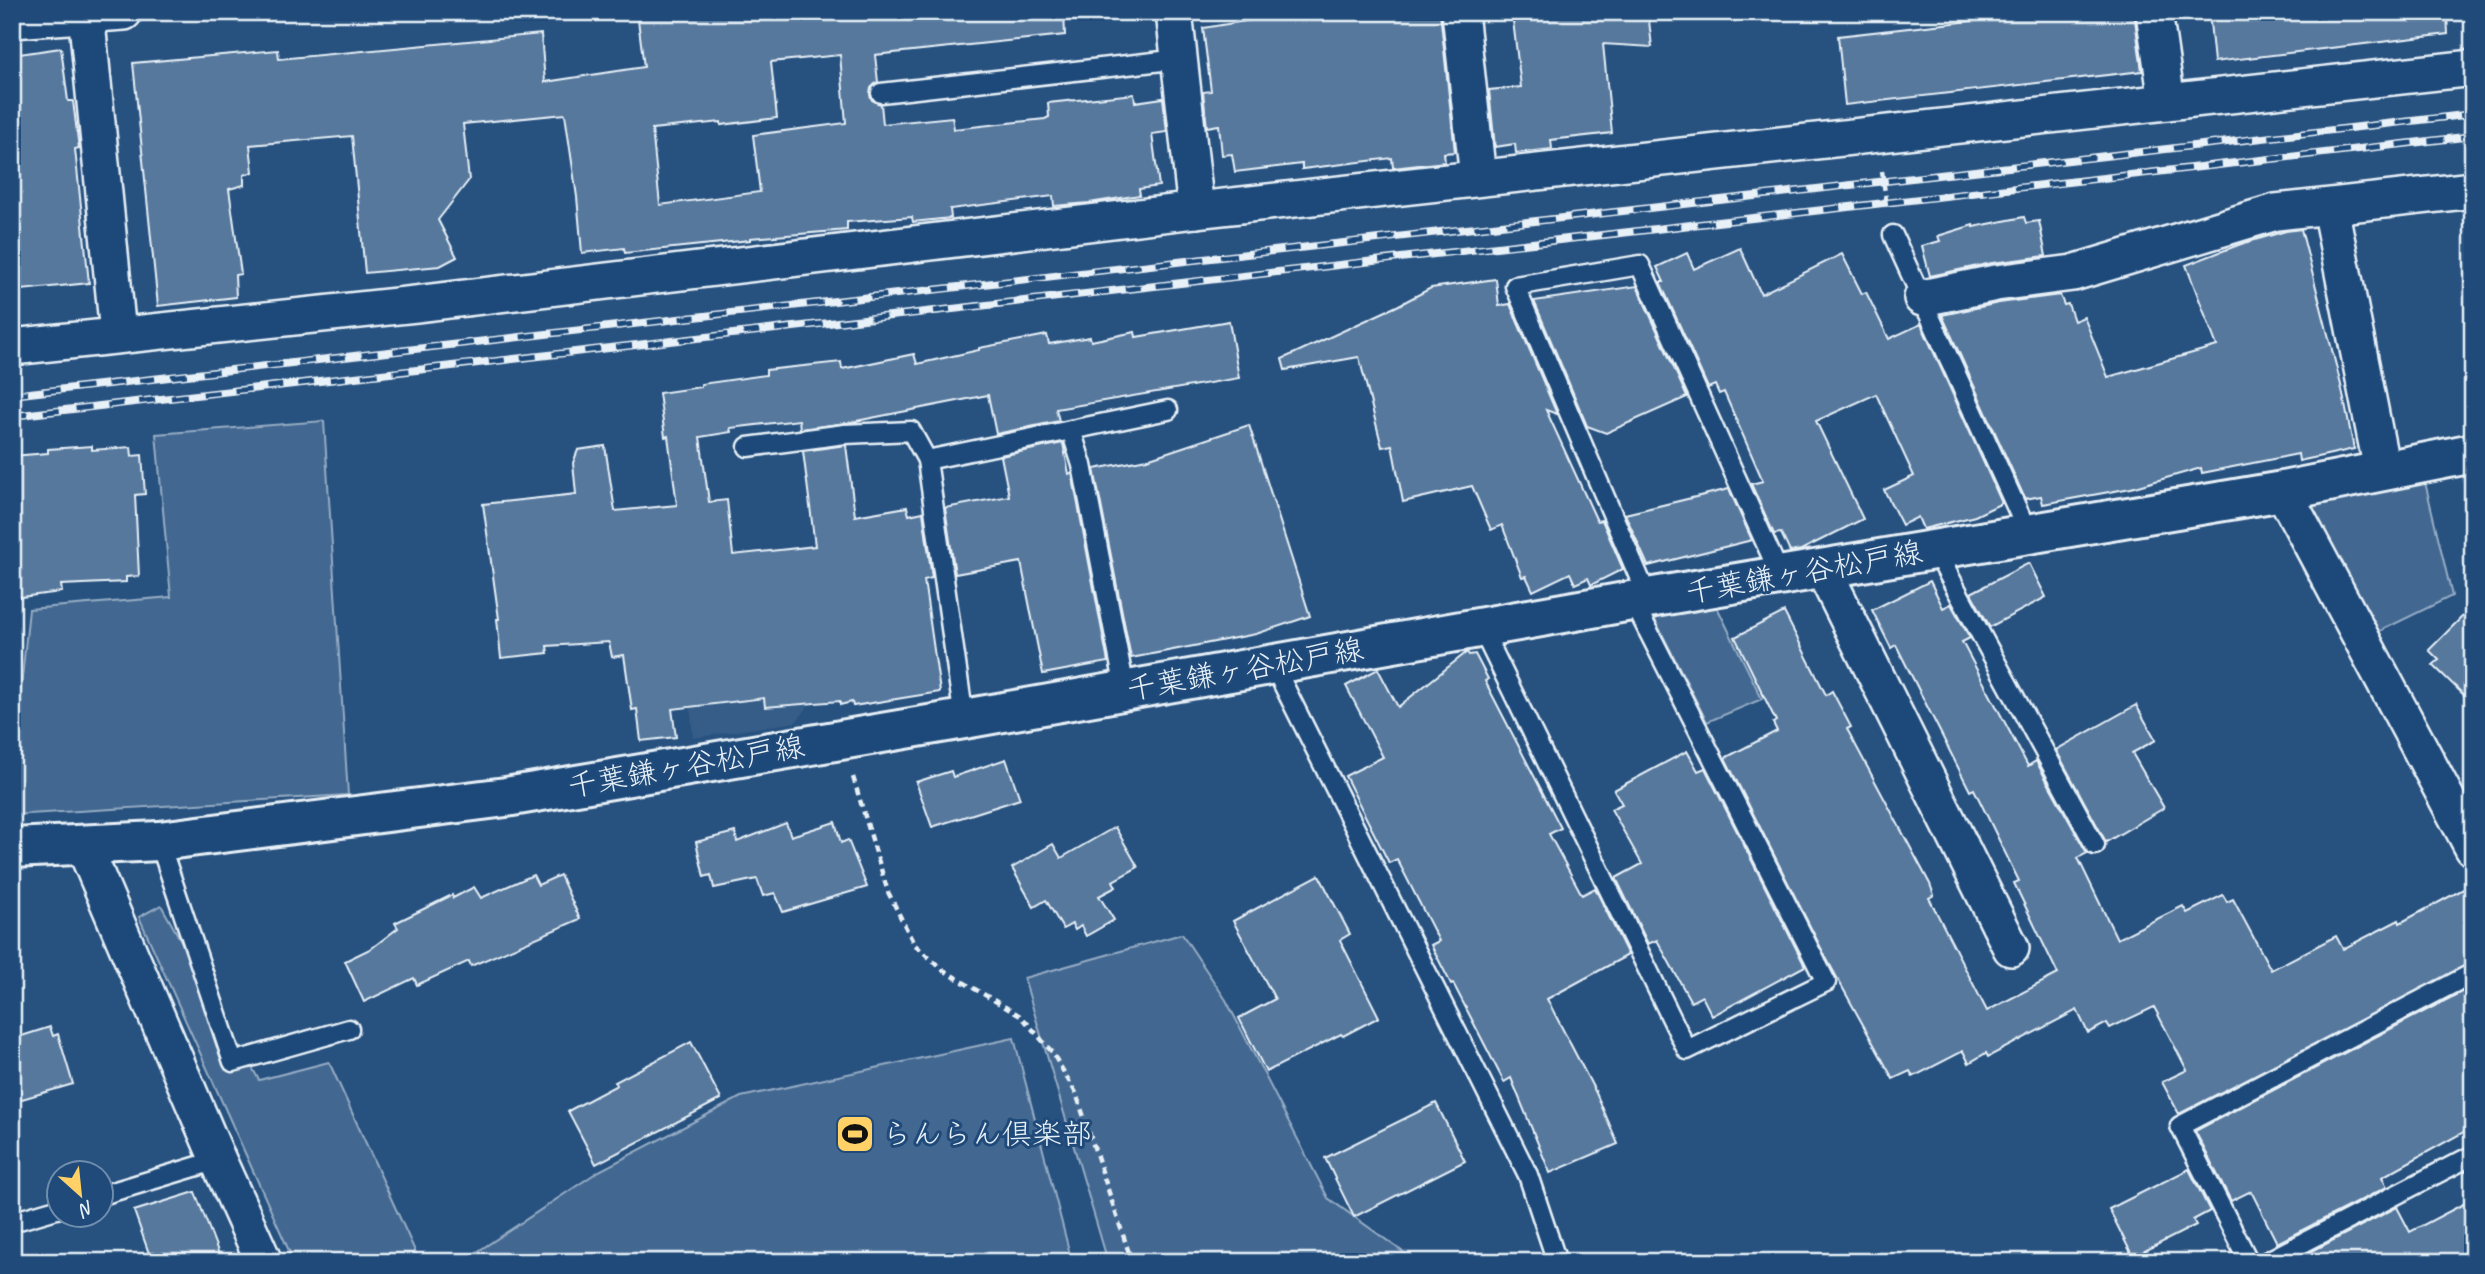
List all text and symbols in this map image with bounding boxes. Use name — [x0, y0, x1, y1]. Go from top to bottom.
street label: 千葉鎌ヶ谷松戸線 — [1683, 532, 1925, 612]
street label: 千葉鎌ヶ谷松戸線 — [1124, 629, 1366, 709]
street label: 千葉鎌ヶ谷松戸線 — [565, 726, 807, 806]
sports icon: らんらん倶楽部 — [834, 1113, 876, 1155]
place label: らんらん倶楽部 — [882, 1115, 1092, 1153]
north arrow — [46, 1158, 116, 1228]
text: N — [74, 1195, 98, 1223]

